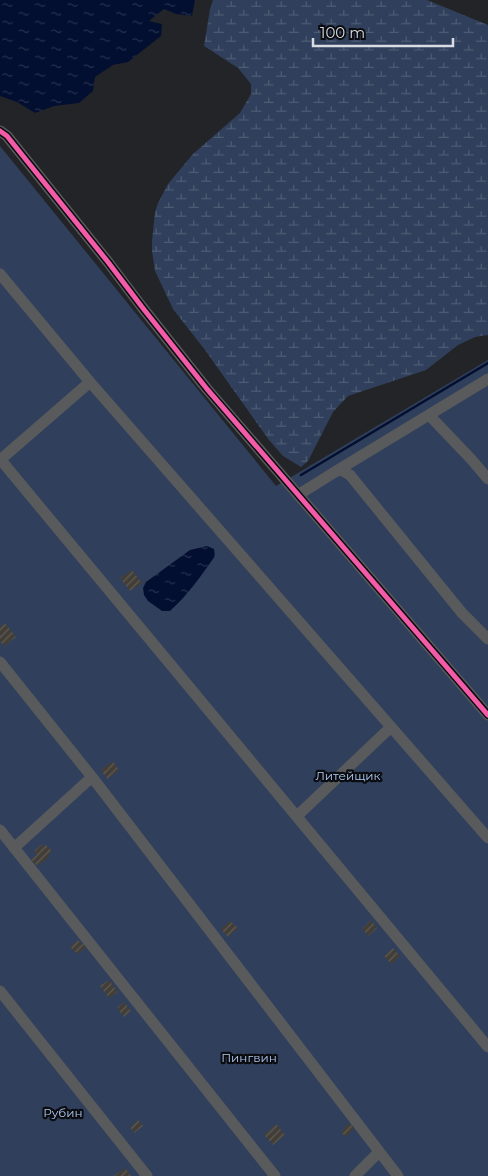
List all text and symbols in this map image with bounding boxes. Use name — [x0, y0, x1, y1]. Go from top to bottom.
scale bar — [313, 15, 453, 47]
text: 100 m — [320, 23, 365, 42]
park label: Литейщик — [315, 768, 381, 783]
park label: Пингвин — [221, 1050, 277, 1065]
park label: Рубин — [43, 1105, 83, 1120]

